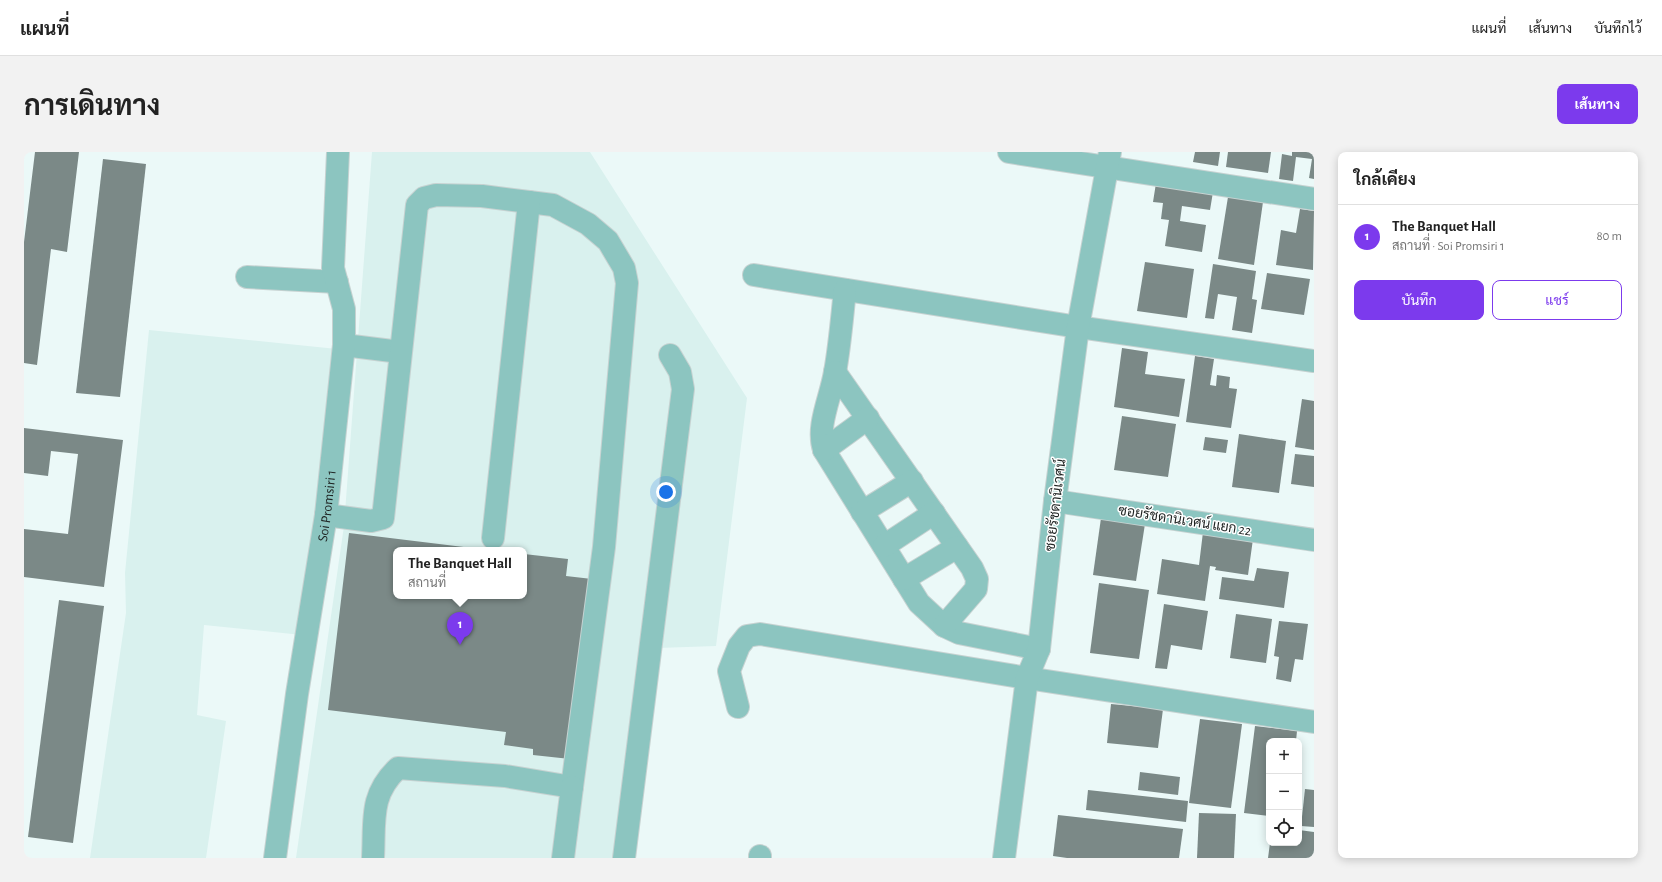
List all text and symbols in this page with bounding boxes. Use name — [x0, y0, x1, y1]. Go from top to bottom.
text: แผนที่ — [20, 20, 69, 39]
text: แผนที่ — [1471, 22, 1506, 36]
text: เส้นทาง — [1528, 22, 1572, 36]
text: บันทึกไว้ — [1594, 22, 1642, 36]
button: เส้นทาง — [1557, 84, 1638, 124]
text: การเดินทาง — [24, 93, 160, 121]
text: ใกล้เคียง — [1354, 171, 1416, 188]
text: The Banquet Hall — [1392, 219, 1496, 234]
text: 1 — [1365, 230, 1369, 243]
text: 80 m — [1596, 230, 1622, 243]
text: สถานที่ · Soi Promsiri 1 — [1392, 240, 1504, 253]
button: บันทึก — [1354, 280, 1484, 320]
button: แชร์ — [1492, 280, 1622, 320]
street label: ซอยรัชดานิเวศน์ — [1040, 458, 1069, 552]
street label: Soi Promsiri 1 — [316, 469, 339, 543]
your location — [656, 482, 676, 502]
street label: ซอยรัชดานิเวศน์ แยก 22 — [1117, 501, 1253, 538]
popup — [393, 547, 527, 599]
text: The Banquet Hall — [408, 556, 512, 571]
text: สถานที่ — [408, 577, 446, 590]
pin: 1 — [447, 612, 473, 645]
map controls — [1266, 738, 1302, 846]
button: + — [1266, 738, 1302, 774]
button: − — [1266, 774, 1302, 810]
button: locate — [1266, 810, 1302, 846]

